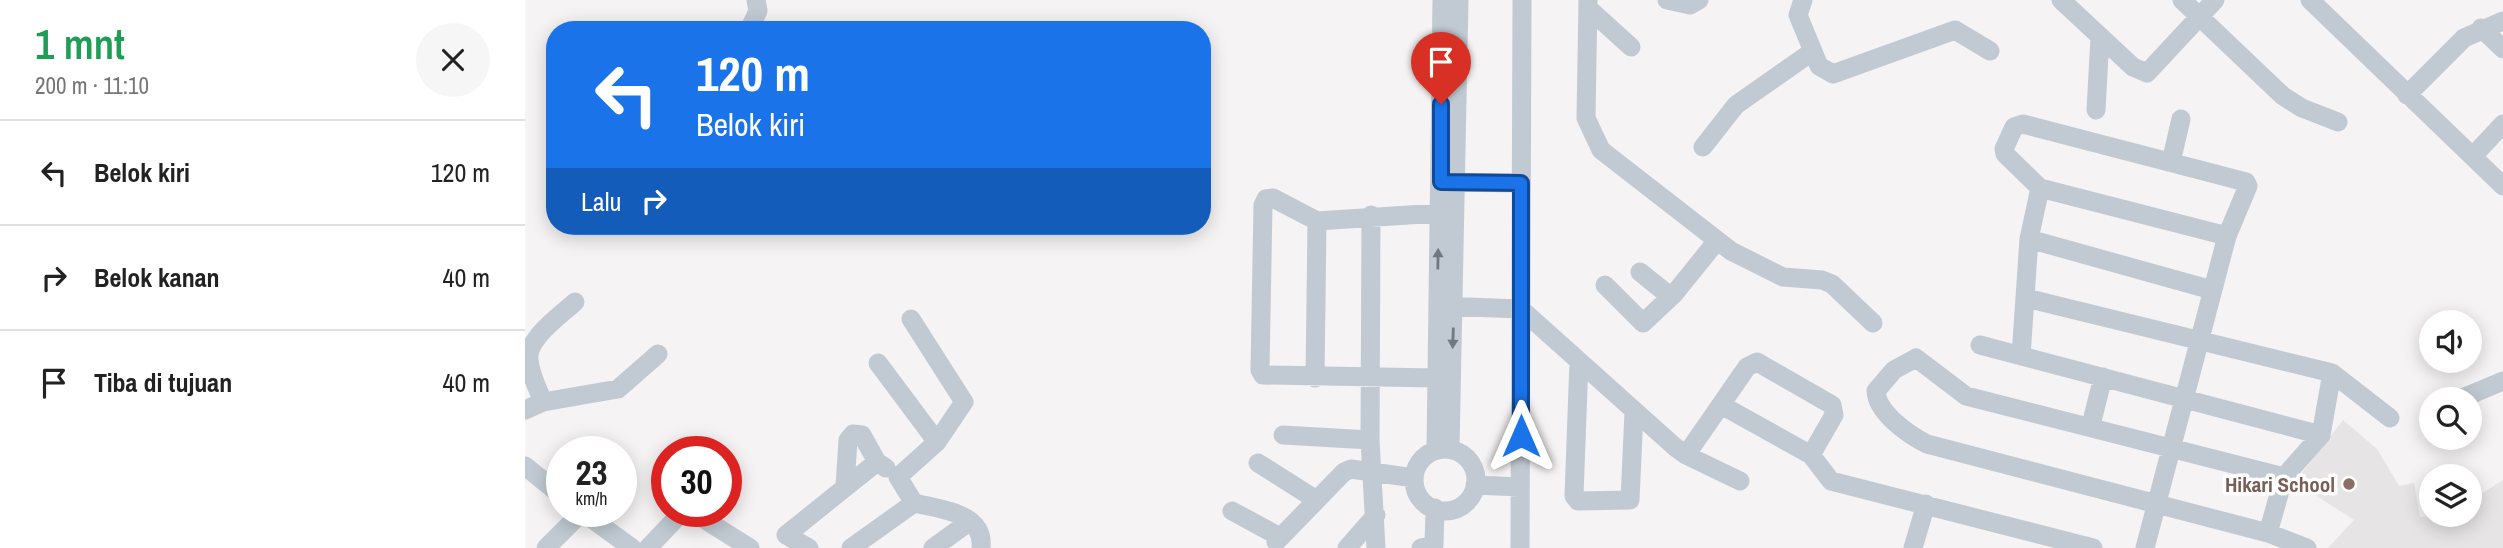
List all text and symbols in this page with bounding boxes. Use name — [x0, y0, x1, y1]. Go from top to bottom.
text: 1 mnt — [35, 16, 125, 72]
button: close — [416, 23, 490, 97]
pin — [1411, 32, 1471, 104]
text: 120 m — [696, 40, 810, 106]
icon: arrive — [1422, 43, 1460, 81]
icon: left — [581, 49, 672, 140]
text: 200 m · 11:10 — [35, 70, 149, 101]
text: Belok kiri — [696, 103, 805, 146]
icon: left — [35, 154, 73, 192]
text: Belok kiri — [94, 155, 190, 190]
text: 120 m — [431, 155, 490, 190]
icon: right — [635, 182, 673, 220]
text: Lalu — [581, 184, 621, 219]
one-way arrow — [1432, 247, 1443, 269]
icon: right — [35, 259, 73, 297]
text: Belok kanan — [94, 260, 220, 295]
text: 40 m — [443, 260, 490, 295]
map controls — [2419, 310, 2482, 527]
button: sound — [2419, 310, 2482, 373]
one-way arrow — [1447, 327, 1458, 349]
icon: arrive — [35, 364, 73, 402]
text: Tiba di tujuan — [94, 365, 232, 400]
text: 40 m — [443, 365, 490, 400]
button: search — [2419, 387, 2482, 450]
position arrow — [1484, 399, 1558, 473]
speed limit sign: 30 — [651, 436, 742, 527]
text: 23 — [576, 449, 607, 496]
button: layers — [2419, 464, 2482, 527]
place label: Hikari School — [2225, 470, 2335, 499]
marker: Hikari School — [2341, 476, 2357, 492]
text: km/h — [576, 486, 608, 511]

